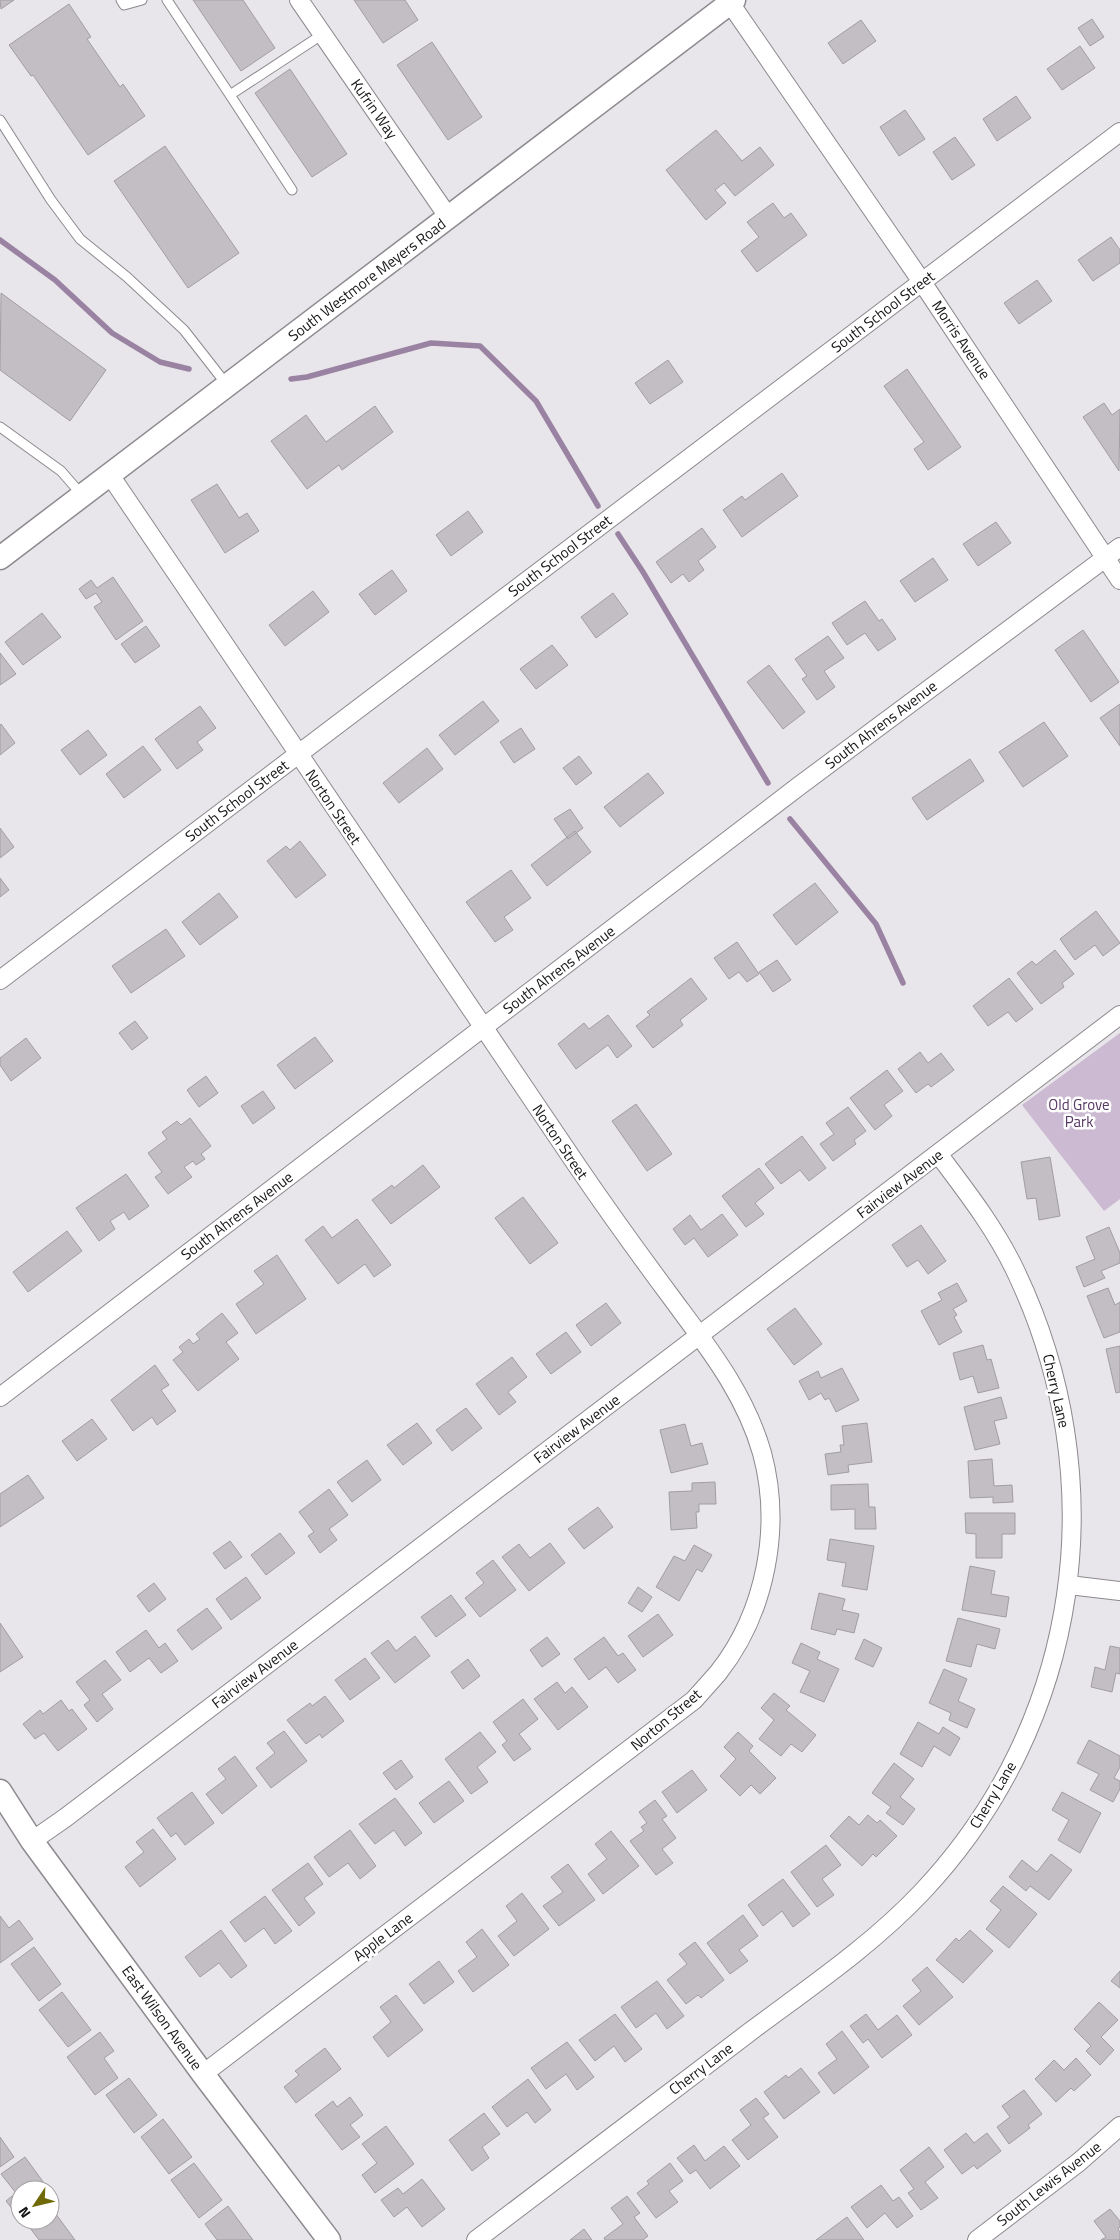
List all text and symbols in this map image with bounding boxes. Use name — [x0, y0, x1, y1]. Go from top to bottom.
street label: Kufrin Way — [345, 74, 404, 144]
street label: South Westmore Meyers Road — [283, 213, 450, 347]
street label: South School Street — [826, 264, 940, 358]
street label: Morris Avenue — [926, 295, 996, 384]
street label: South School Street — [503, 508, 617, 602]
street label: South Ahrens Avenue — [820, 675, 942, 775]
street label: South School Street — [180, 753, 294, 847]
street label: Norton Street — [300, 764, 368, 850]
street label: South Ahrens Avenue — [498, 920, 620, 1020]
park label: Old Grove Park — [1048, 1093, 1110, 1133]
street label: Norton Street — [527, 1099, 595, 1185]
street label: Fairview Avenue — [852, 1143, 948, 1224]
street label: South Ahrens Avenue — [176, 1166, 298, 1266]
street label: Cherry Lane — [1037, 1352, 1076, 1430]
street label: Fairview Avenue — [529, 1388, 625, 1469]
street label: Fairview Avenue — [207, 1633, 303, 1714]
street label: Norton Street — [625, 1683, 707, 1756]
street label: Cherry Lane — [963, 1757, 1022, 1833]
street label: Apple Lane — [348, 1907, 417, 1967]
street label: East Wilson Avenue — [116, 1961, 208, 2075]
street label: Cherry Lane — [664, 2037, 738, 2100]
street label: South Lewis Avenue — [992, 2135, 1106, 2232]
north arrow — [10, 2180, 60, 2230]
text: N — [13, 2203, 35, 2223]

